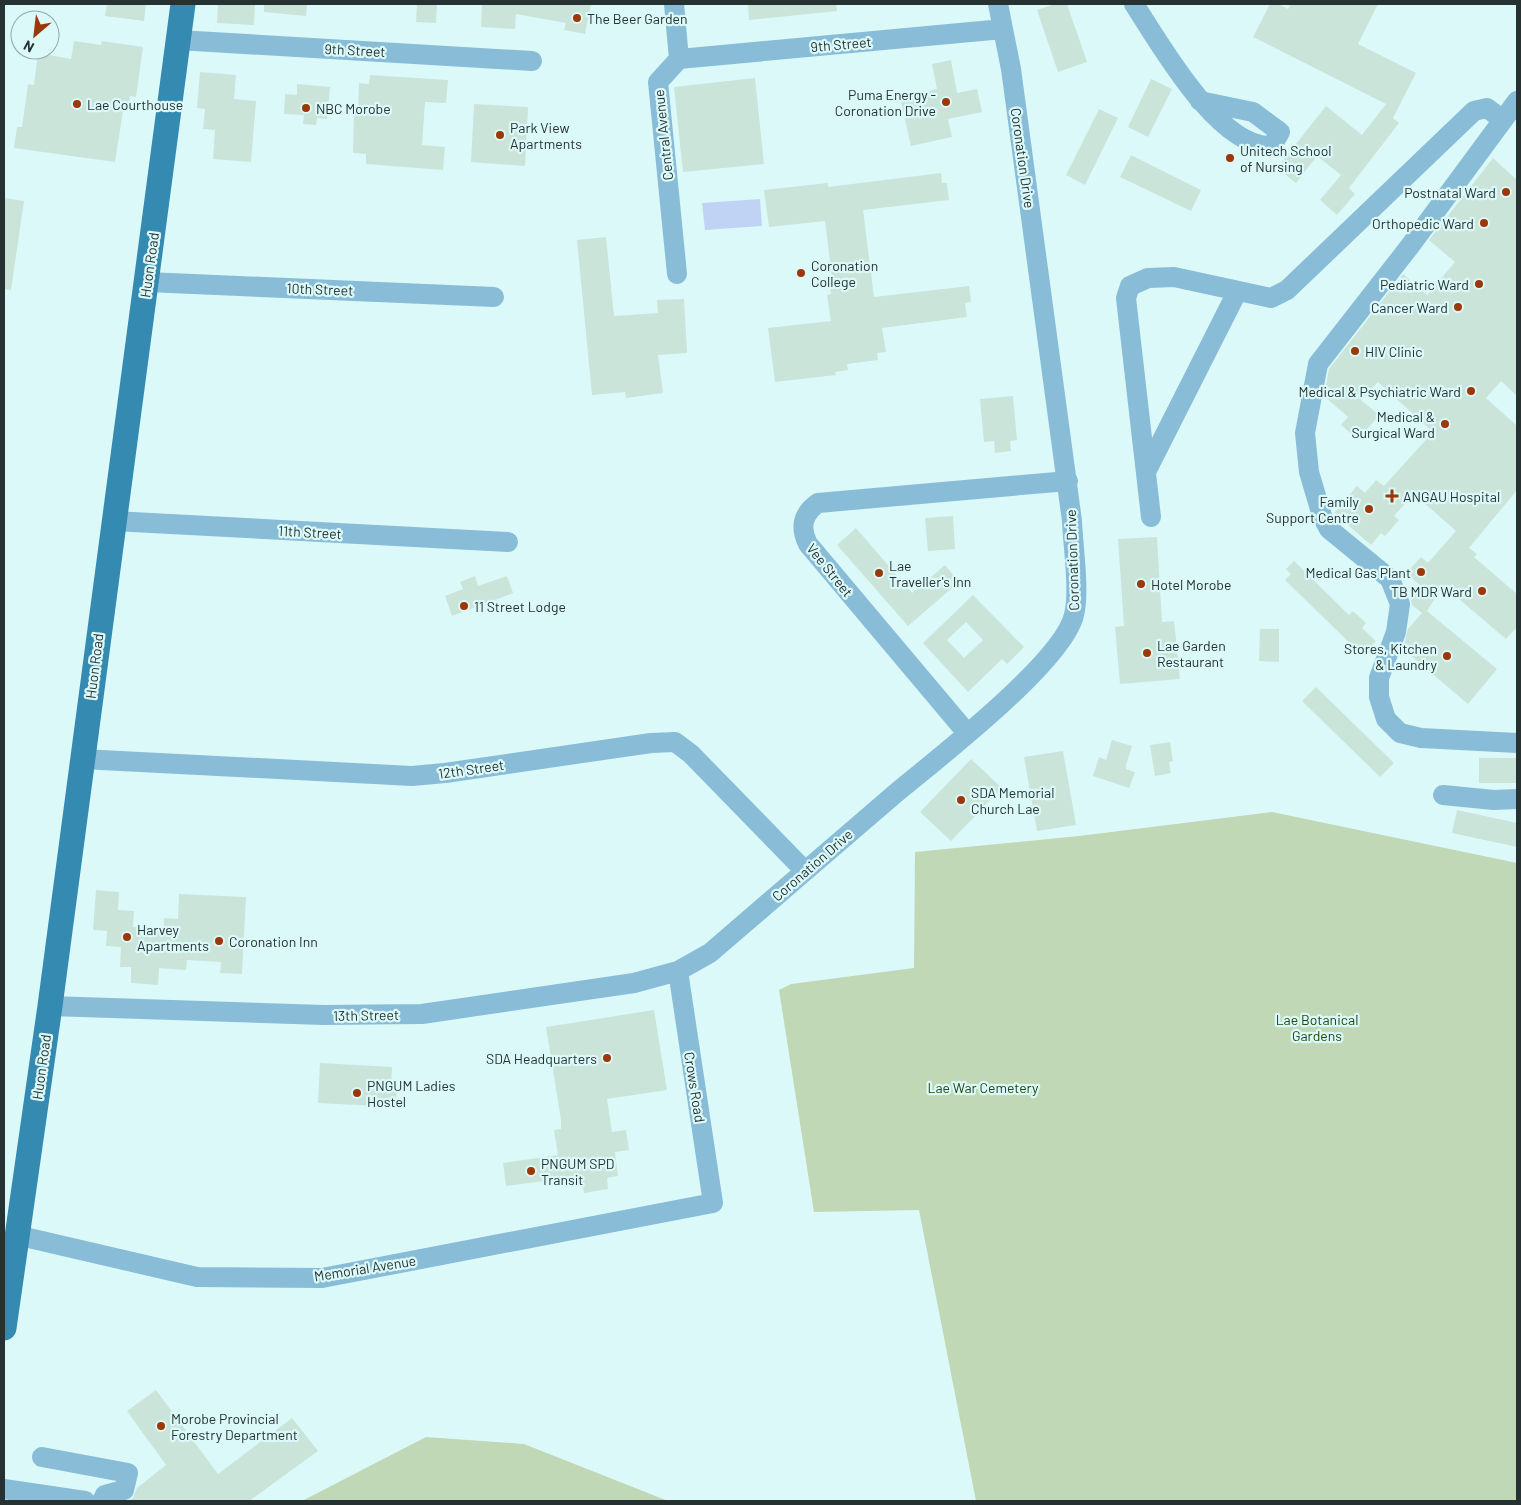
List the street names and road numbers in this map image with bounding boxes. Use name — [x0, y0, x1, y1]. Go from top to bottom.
street label: 9th Street — [810, 33, 872, 55]
street label: 9th Street — [324, 40, 386, 60]
street label: Central Avenue — [650, 89, 676, 181]
street label: Coronation Drive — [1008, 107, 1038, 209]
street label: Huon Road — [136, 231, 162, 299]
street label: 10th Street — [286, 279, 354, 299]
street label: Coronation Drive — [1062, 509, 1082, 611]
street label: 11th Street — [278, 522, 342, 542]
street label: Vee Street — [803, 540, 857, 600]
street label: Huon Road — [82, 632, 106, 700]
street label: 12th Street — [437, 756, 505, 782]
street label: Coronation Drive — [768, 825, 856, 905]
street label: 13th Street — [333, 1006, 399, 1024]
street label: Huon Road — [28, 1033, 54, 1101]
street label: Crows Road — [681, 1051, 709, 1123]
street label: Memorial Avenue — [313, 1252, 417, 1284]

